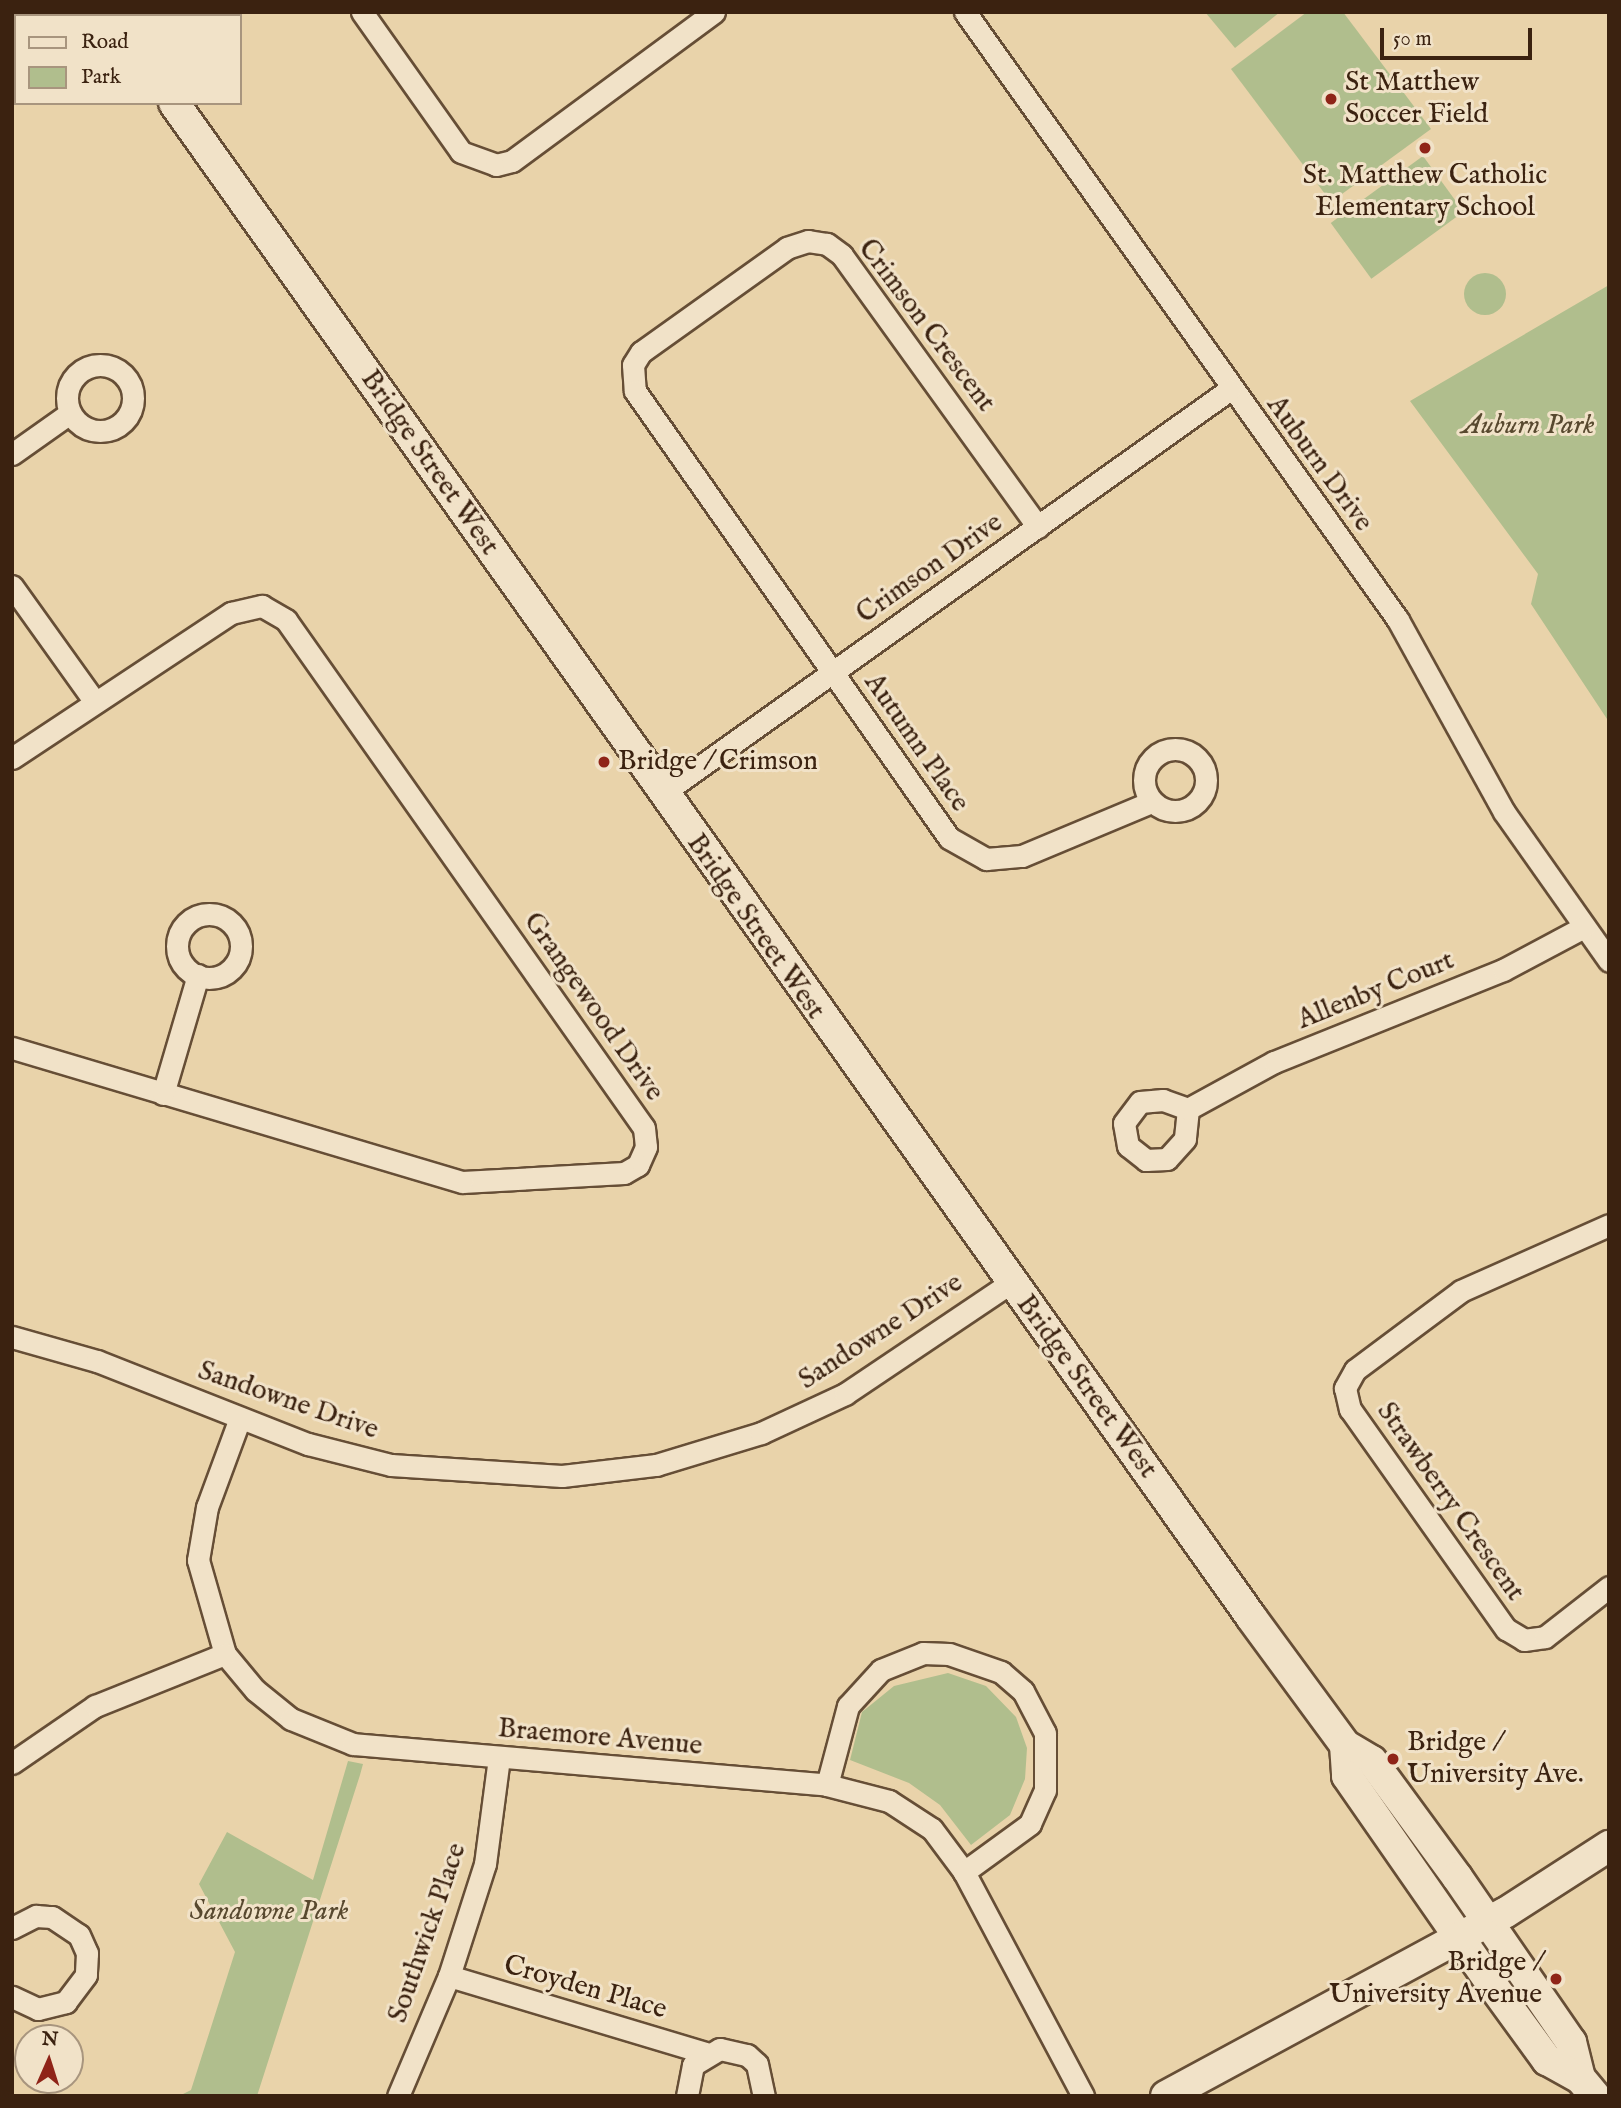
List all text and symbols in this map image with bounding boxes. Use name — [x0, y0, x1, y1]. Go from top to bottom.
legend — [14, 14, 242, 105]
scale bar — [1383, 14, 1535, 58]
text: 50 m — [1393, 26, 1432, 53]
text: Road — [81, 29, 128, 56]
text: Park — [81, 64, 121, 91]
place label: St Matthew Soccer Field — [1345, 66, 1488, 132]
marker: St Matthew Soccer Field — [1323, 91, 1339, 107]
marker: St. Matthew Catholic Elementary School — [1417, 140, 1433, 156]
place label: St. Matthew Catholic Elementary School — [1303, 159, 1547, 225]
street label: Crimson Crescent — [850, 233, 1002, 419]
street label: Bridge Street West — [353, 364, 505, 562]
street label: Auburn Drive — [1259, 390, 1379, 538]
park label: Auburn Park — [1462, 409, 1594, 443]
street label: Crimson Drive — [851, 506, 1009, 632]
street label: Autumn Place — [856, 667, 976, 819]
place label: Bridge / Crimson — [618, 745, 818, 779]
marker: Bridge / Crimson — [596, 754, 612, 770]
street label: Bridge Street West — [679, 828, 831, 1026]
street label: Grangewood Drive — [516, 906, 670, 1108]
street label: Allenby Court — [1293, 944, 1459, 1038]
street label: Sandowne Drive — [793, 1267, 969, 1397]
street label: Bridge Street West — [1008, 1289, 1164, 1485]
street label: Sandowne Drive — [193, 1354, 383, 1448]
street label: Strawberry Crescent — [1369, 1396, 1531, 1608]
street label: Braemore Avenue — [496, 1712, 704, 1764]
place label: Bridge / University Ave. — [1407, 1726, 1584, 1792]
marker: Bridge / University Ave. — [1385, 1751, 1401, 1767]
street label: Southwick Place — [382, 1839, 474, 2027]
park label: Sandowne Park — [190, 1895, 348, 1929]
place label: Bridge / University Avenue — [1329, 1946, 1542, 2012]
street label: Croyden Place — [500, 1949, 670, 2027]
marker: Bridge / University Avenue — [1548, 1971, 1564, 1987]
north arrow — [14, 2024, 84, 2094]
text: N — [41, 2028, 59, 2052]

